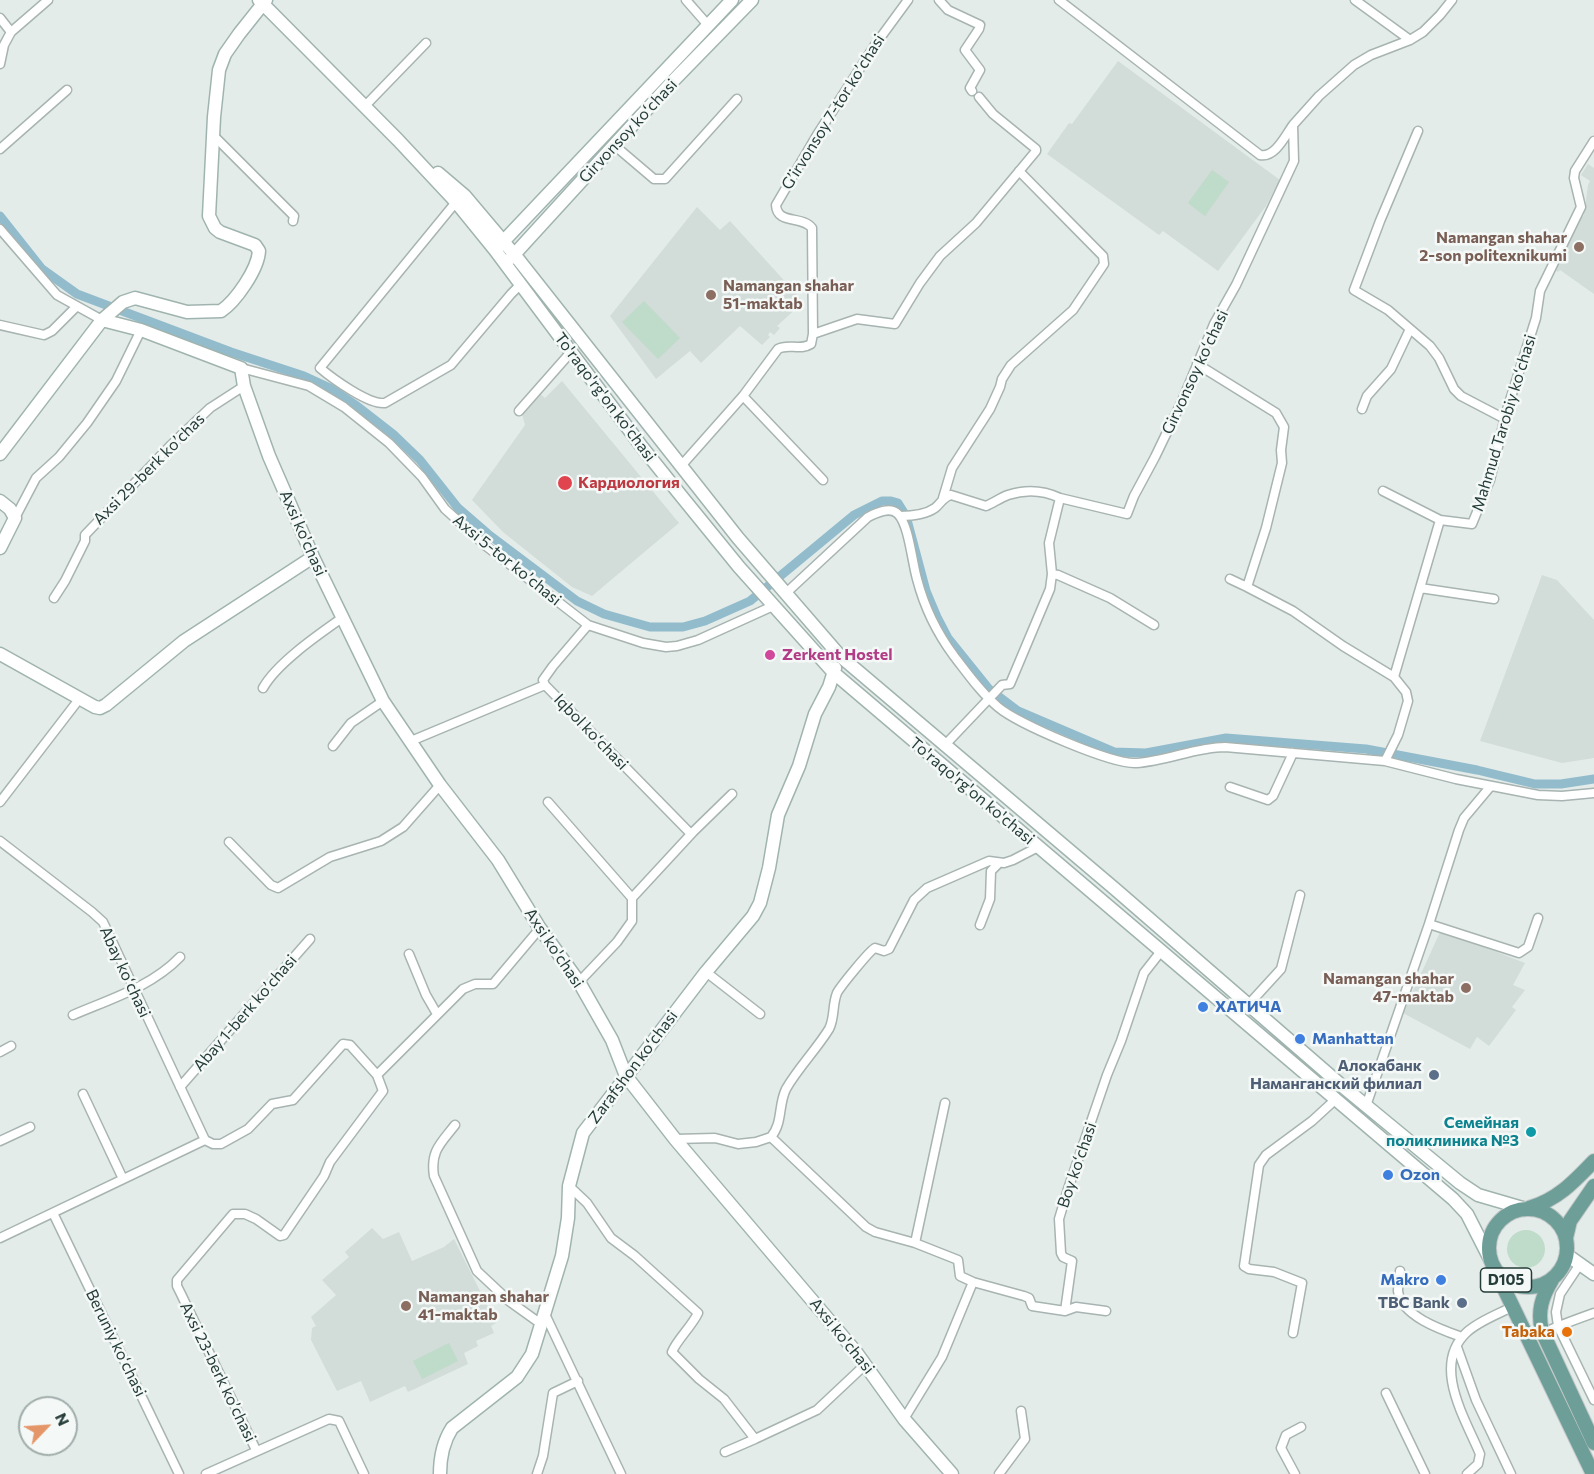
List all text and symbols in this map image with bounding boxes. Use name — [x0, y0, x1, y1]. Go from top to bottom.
street label: Gʼirvonsoy 7-tor koʼchasi — [777, 31, 889, 193]
street label: Girvonsoy koʻchasi — [575, 75, 681, 187]
place label: Namangan shahar 2-son politexnikumi — [1419, 228, 1567, 266]
marker: Namangan shahar 2-son politexnikumi — [1572, 240, 1586, 254]
place label: Namangan shahar 51-maktab — [723, 276, 854, 314]
marker: Namangan shahar 51-maktab — [704, 288, 718, 302]
street label: Girvonsoy koʻchasi — [1158, 307, 1232, 437]
street label: To'raqo'rg'on ko'chasi — [550, 329, 660, 465]
street label: Mahmud Tarobiy koʻchasi — [1468, 332, 1540, 514]
street label: Аxsi 29-berk koʼchas — [89, 409, 209, 529]
place label: Кардиология — [578, 473, 680, 493]
marker: Кардиология — [556, 474, 574, 492]
street label: Axsi ko'chasi — [276, 487, 330, 579]
street label: Аxsi 5-tor koʼchasi — [449, 510, 565, 610]
place label: Zerkent Hostel — [782, 645, 893, 665]
marker: Zerkent Hostel — [763, 648, 777, 662]
street label: Iqbol koʻchasi — [550, 690, 632, 774]
street label: To'raqo'rg'on ko'chasi — [906, 733, 1038, 849]
street label: Axsi ko'chasi — [520, 905, 588, 991]
street label: Abay koʻchasi — [96, 923, 154, 1021]
street label: Аbay 1-berk koʼchasi — [189, 951, 301, 1075]
place label: Namangan shahar 47-maktab — [1323, 969, 1454, 1007]
marker: Namangan shahar 47-maktab — [1459, 981, 1473, 995]
place label: ХАТИЧА — [1215, 997, 1281, 1017]
marker: ХАТИЧА — [1196, 1000, 1210, 1014]
street label: Zarafshon koʻchasi — [584, 1007, 682, 1127]
place label: Manhattan — [1312, 1029, 1394, 1049]
marker: Manhattan — [1293, 1032, 1307, 1046]
place label: Алокабанк Наманганский филиал — [1250, 1056, 1422, 1094]
marker: Алокабанк Наманганский филиал — [1427, 1068, 1441, 1082]
place label: Семейная поликлиника №3 — [1386, 1113, 1519, 1151]
street label: Boy koʻchasi — [1053, 1120, 1101, 1210]
marker: Семейная поликлиника №3 — [1524, 1125, 1538, 1139]
place label: Ozon — [1400, 1165, 1440, 1185]
marker: Ozon — [1381, 1168, 1395, 1182]
road number: D105 — [1480, 1268, 1532, 1292]
place label: Makro — [1380, 1270, 1429, 1290]
marker: Makro — [1434, 1273, 1448, 1287]
street label: Beruniy koʻchasi — [82, 1286, 150, 1400]
place label: Namangan shahar 41-maktab — [418, 1287, 549, 1325]
place label: TBC Bank — [1378, 1293, 1450, 1313]
street label: Axsi ko'chasi — [806, 1294, 878, 1378]
marker: TBC Bank — [1455, 1296, 1469, 1310]
street label: Аxsi 23-berk koʼchasi — [176, 1299, 260, 1445]
marker: Namangan shahar 41-maktab — [399, 1299, 413, 1313]
place label: Tabaka — [1502, 1322, 1555, 1342]
marker: Tabaka — [1560, 1325, 1574, 1339]
north arrow — [18, 1396, 78, 1456]
text: N — [52, 1410, 74, 1428]

